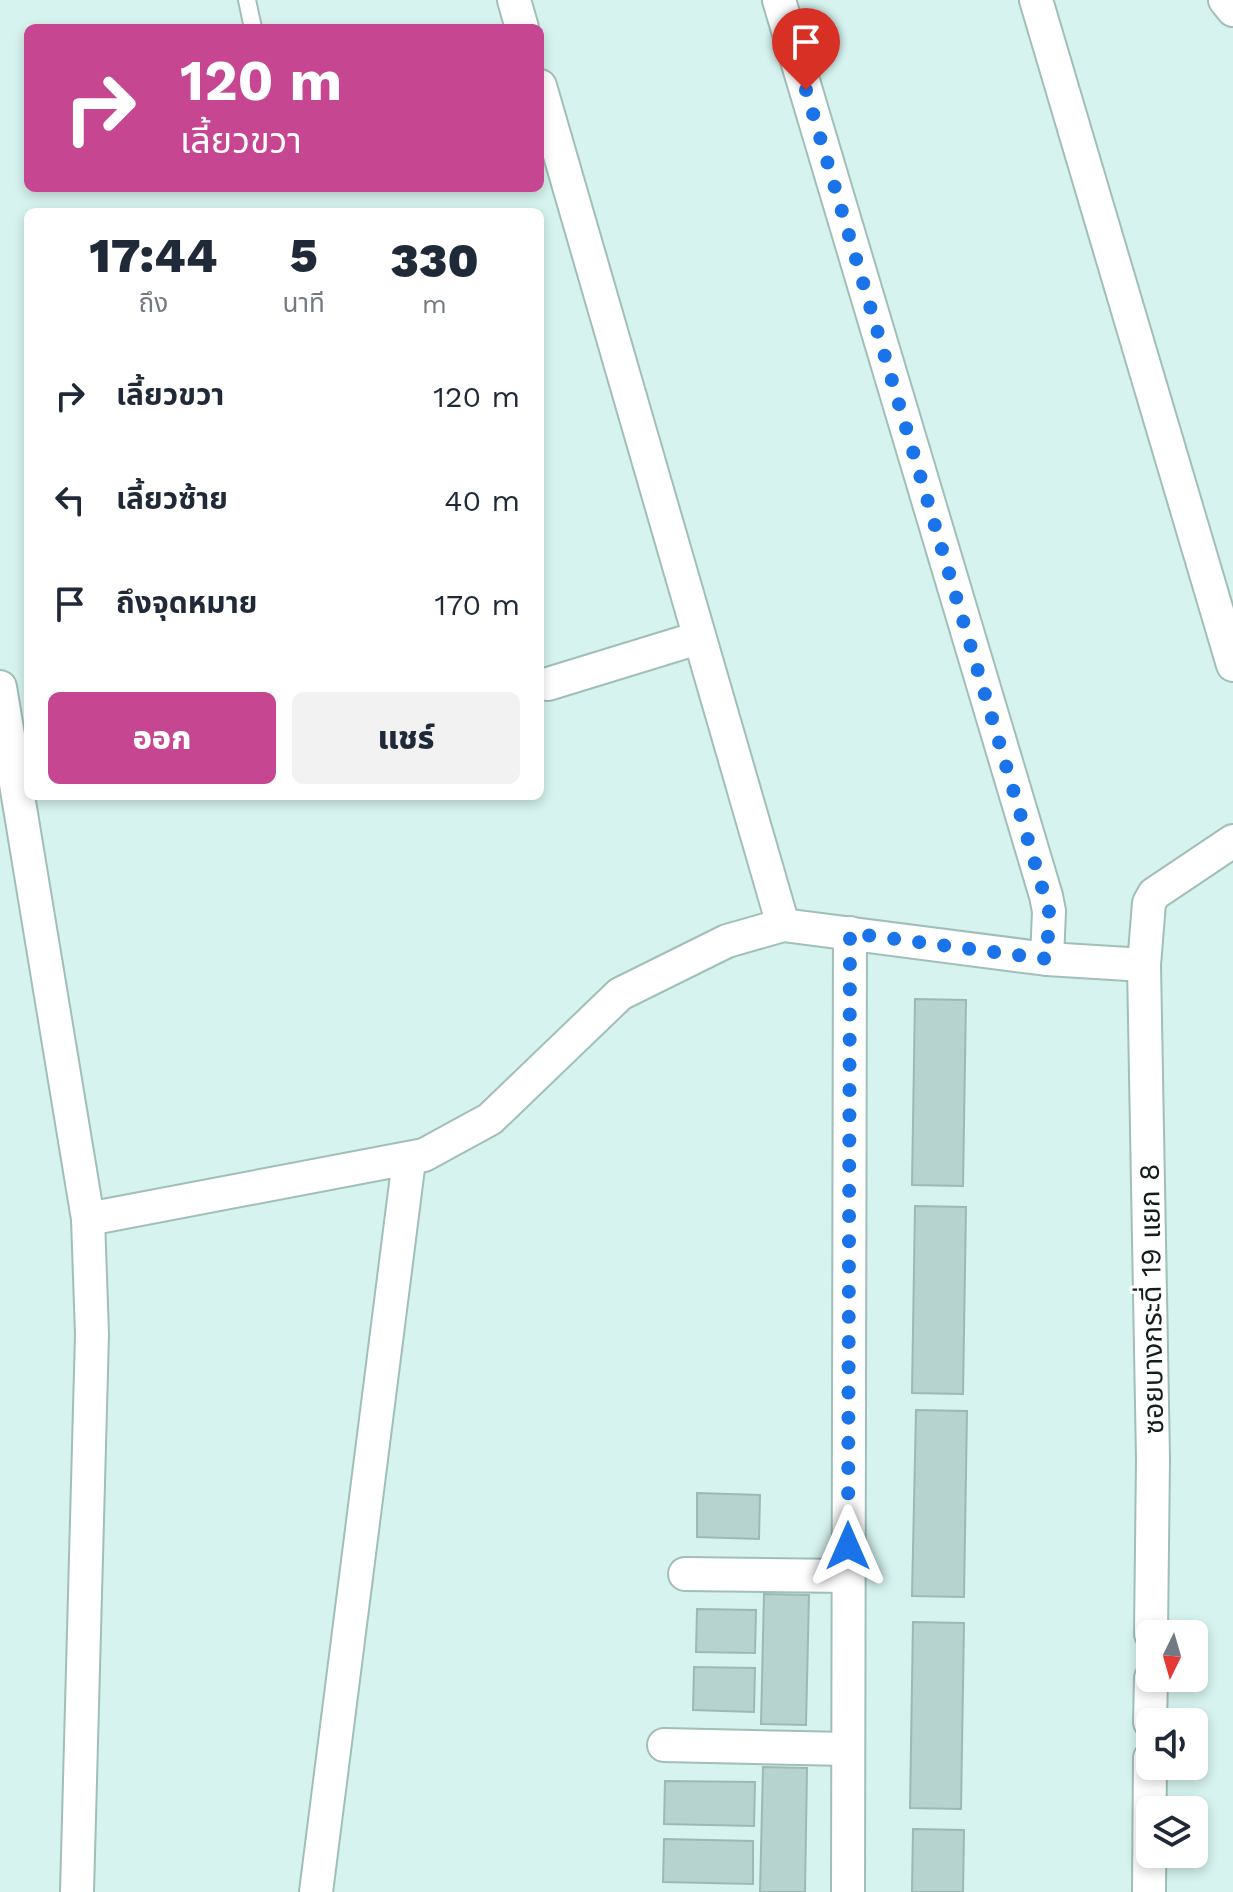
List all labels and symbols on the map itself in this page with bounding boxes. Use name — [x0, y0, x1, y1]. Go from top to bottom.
pin — [772, 8, 840, 90]
street label: ซอยบางกระดี่ 19 แยก 8 — [1130, 1163, 1170, 1435]
position arrow — [806, 1504, 890, 1588]
north arrow — [1136, 1620, 1208, 1692]

